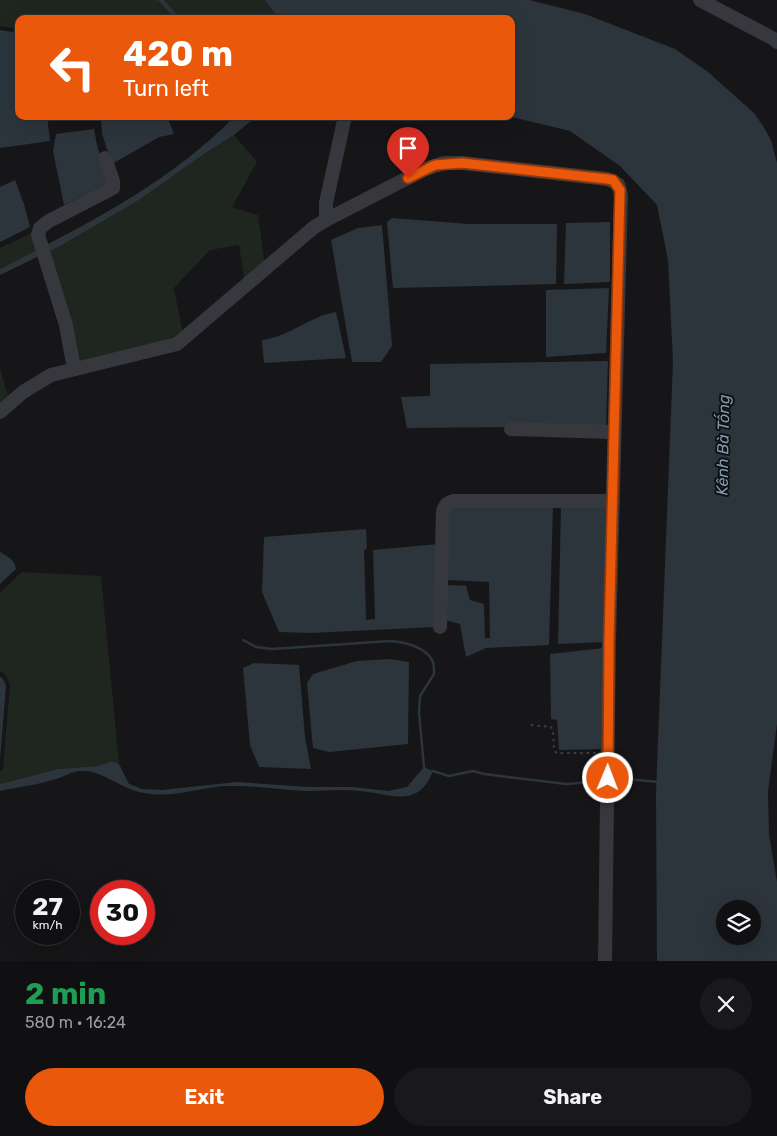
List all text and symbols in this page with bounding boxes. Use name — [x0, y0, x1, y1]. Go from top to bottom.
text: 420 m — [123, 33, 233, 75]
icon: left — [40, 35, 105, 100]
text: Turn left — [123, 75, 209, 102]
pin — [387, 127, 429, 178]
icon: arrive — [394, 134, 422, 162]
water label: Kênh Bà Tống — [711, 394, 733, 496]
position arrow — [581, 751, 633, 803]
speed limit sign: 30 — [90, 880, 155, 945]
text: 27 — [32, 892, 63, 921]
map controls — [716, 900, 761, 945]
button: layers — [716, 900, 761, 945]
text: km/h — [33, 918, 62, 932]
text: 2 min — [25, 976, 106, 1012]
button: close — [700, 978, 752, 1030]
text: 580 m · 16:24 — [25, 1013, 126, 1032]
button: Exit — [25, 1068, 384, 1126]
button: Share — [394, 1068, 752, 1126]

